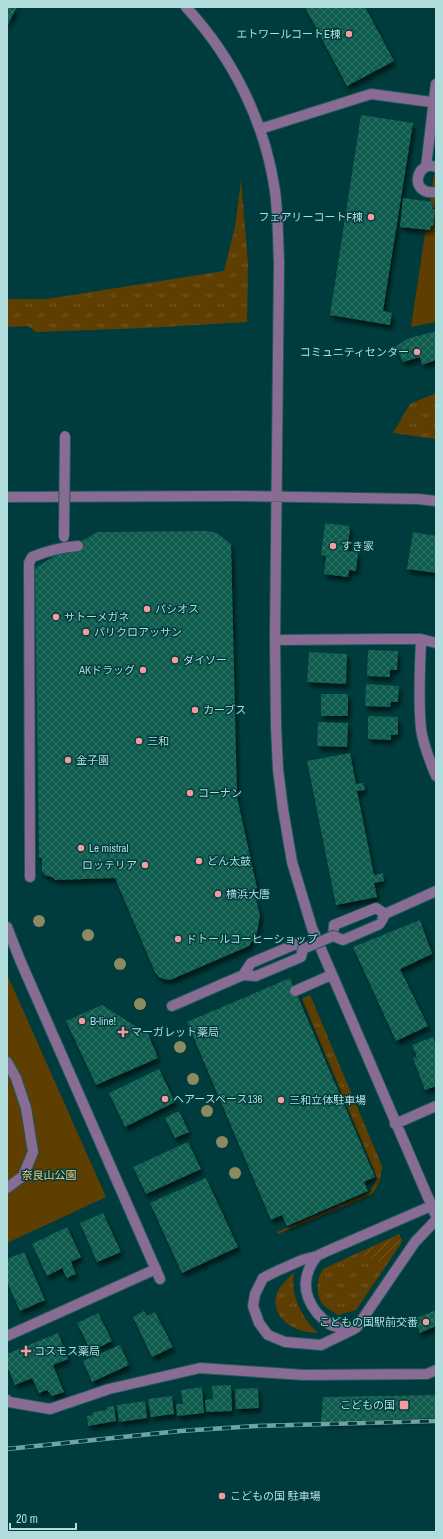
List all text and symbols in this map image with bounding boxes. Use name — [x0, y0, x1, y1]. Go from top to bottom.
place label: エトワールコートE棟 — [236, 27, 341, 41]
marker: エトワールコートE棟 — [344, 29, 354, 39]
place label: フェアリーコートF棟 — [258, 210, 363, 224]
marker: フェアリーコートF棟 — [366, 212, 376, 222]
place label: コミュニティセンター — [300, 345, 409, 359]
marker: コミュニティセンター — [412, 347, 422, 357]
place label: すき家 — [341, 539, 374, 553]
marker: すき家 — [328, 541, 338, 551]
place label: パシオス — [155, 602, 199, 616]
marker: パシオス — [142, 604, 152, 614]
place label: サトーメガネ — [64, 610, 130, 624]
marker: サトーメガネ — [51, 612, 61, 622]
place label: パリクロアッサン — [94, 625, 182, 639]
marker: パリクロアッサン — [81, 627, 91, 637]
place label: ダイソー — [183, 653, 227, 667]
marker: ダイソー — [170, 655, 180, 665]
place label: AKドラッグ — [78, 663, 135, 677]
marker: AKドラッグ — [138, 665, 148, 675]
place label: カーブス — [203, 703, 246, 717]
marker: カーブス — [190, 705, 200, 715]
place label: 三和 — [147, 734, 169, 748]
marker: 三和 — [134, 736, 144, 746]
place label: 金子園 — [76, 753, 109, 767]
marker: 金子園 — [63, 755, 73, 765]
place label: コーナン — [198, 786, 242, 800]
marker: コーナン — [185, 788, 195, 798]
place label: Le mistral — [89, 841, 129, 855]
marker: Le mistral — [76, 843, 86, 853]
place label: どん太鼓 — [207, 854, 251, 868]
marker: どん太鼓 — [194, 856, 204, 866]
place label: ロッテリア — [82, 858, 137, 872]
marker: ロッテリア — [140, 860, 150, 870]
place label: 横浜大唐 — [226, 887, 270, 901]
marker: 横浜大唐 — [213, 889, 223, 899]
place label: ドトールコーヒーショップ — [186, 932, 318, 946]
marker: ドトールコーヒーショップ — [173, 934, 183, 944]
place label: B-line! — [90, 1014, 116, 1028]
marker: B-line! — [77, 1016, 87, 1026]
place label: マーガレット薬局 — [131, 1025, 219, 1039]
marker: マーガレット薬局 — [118, 1027, 128, 1037]
place label: ヘアースペース136 — [173, 1092, 263, 1106]
place label: 三和立体駐車場 — [289, 1093, 366, 1107]
marker: ヘアースペース136 — [160, 1094, 170, 1104]
marker: 三和立体駐車場 — [276, 1095, 286, 1105]
park label: 奈良山公園 — [22, 1168, 77, 1182]
place label: こどもの国駅前交番 — [319, 1315, 418, 1329]
marker: こどもの国駅前交番 — [421, 1317, 431, 1327]
place label: コスモス薬局 — [34, 1344, 100, 1358]
marker: コスモス薬局 — [21, 1346, 31, 1356]
place label: こどもの国 — [340, 1398, 395, 1412]
marker: こどもの国 — [398, 1399, 410, 1411]
place label: こどもの国 駐車場 — [230, 1489, 321, 1503]
marker: こどもの国 駐車場 — [217, 1491, 227, 1501]
scale bar — [10, 1505, 76, 1531]
text: 20 m — [16, 1511, 38, 1527]

